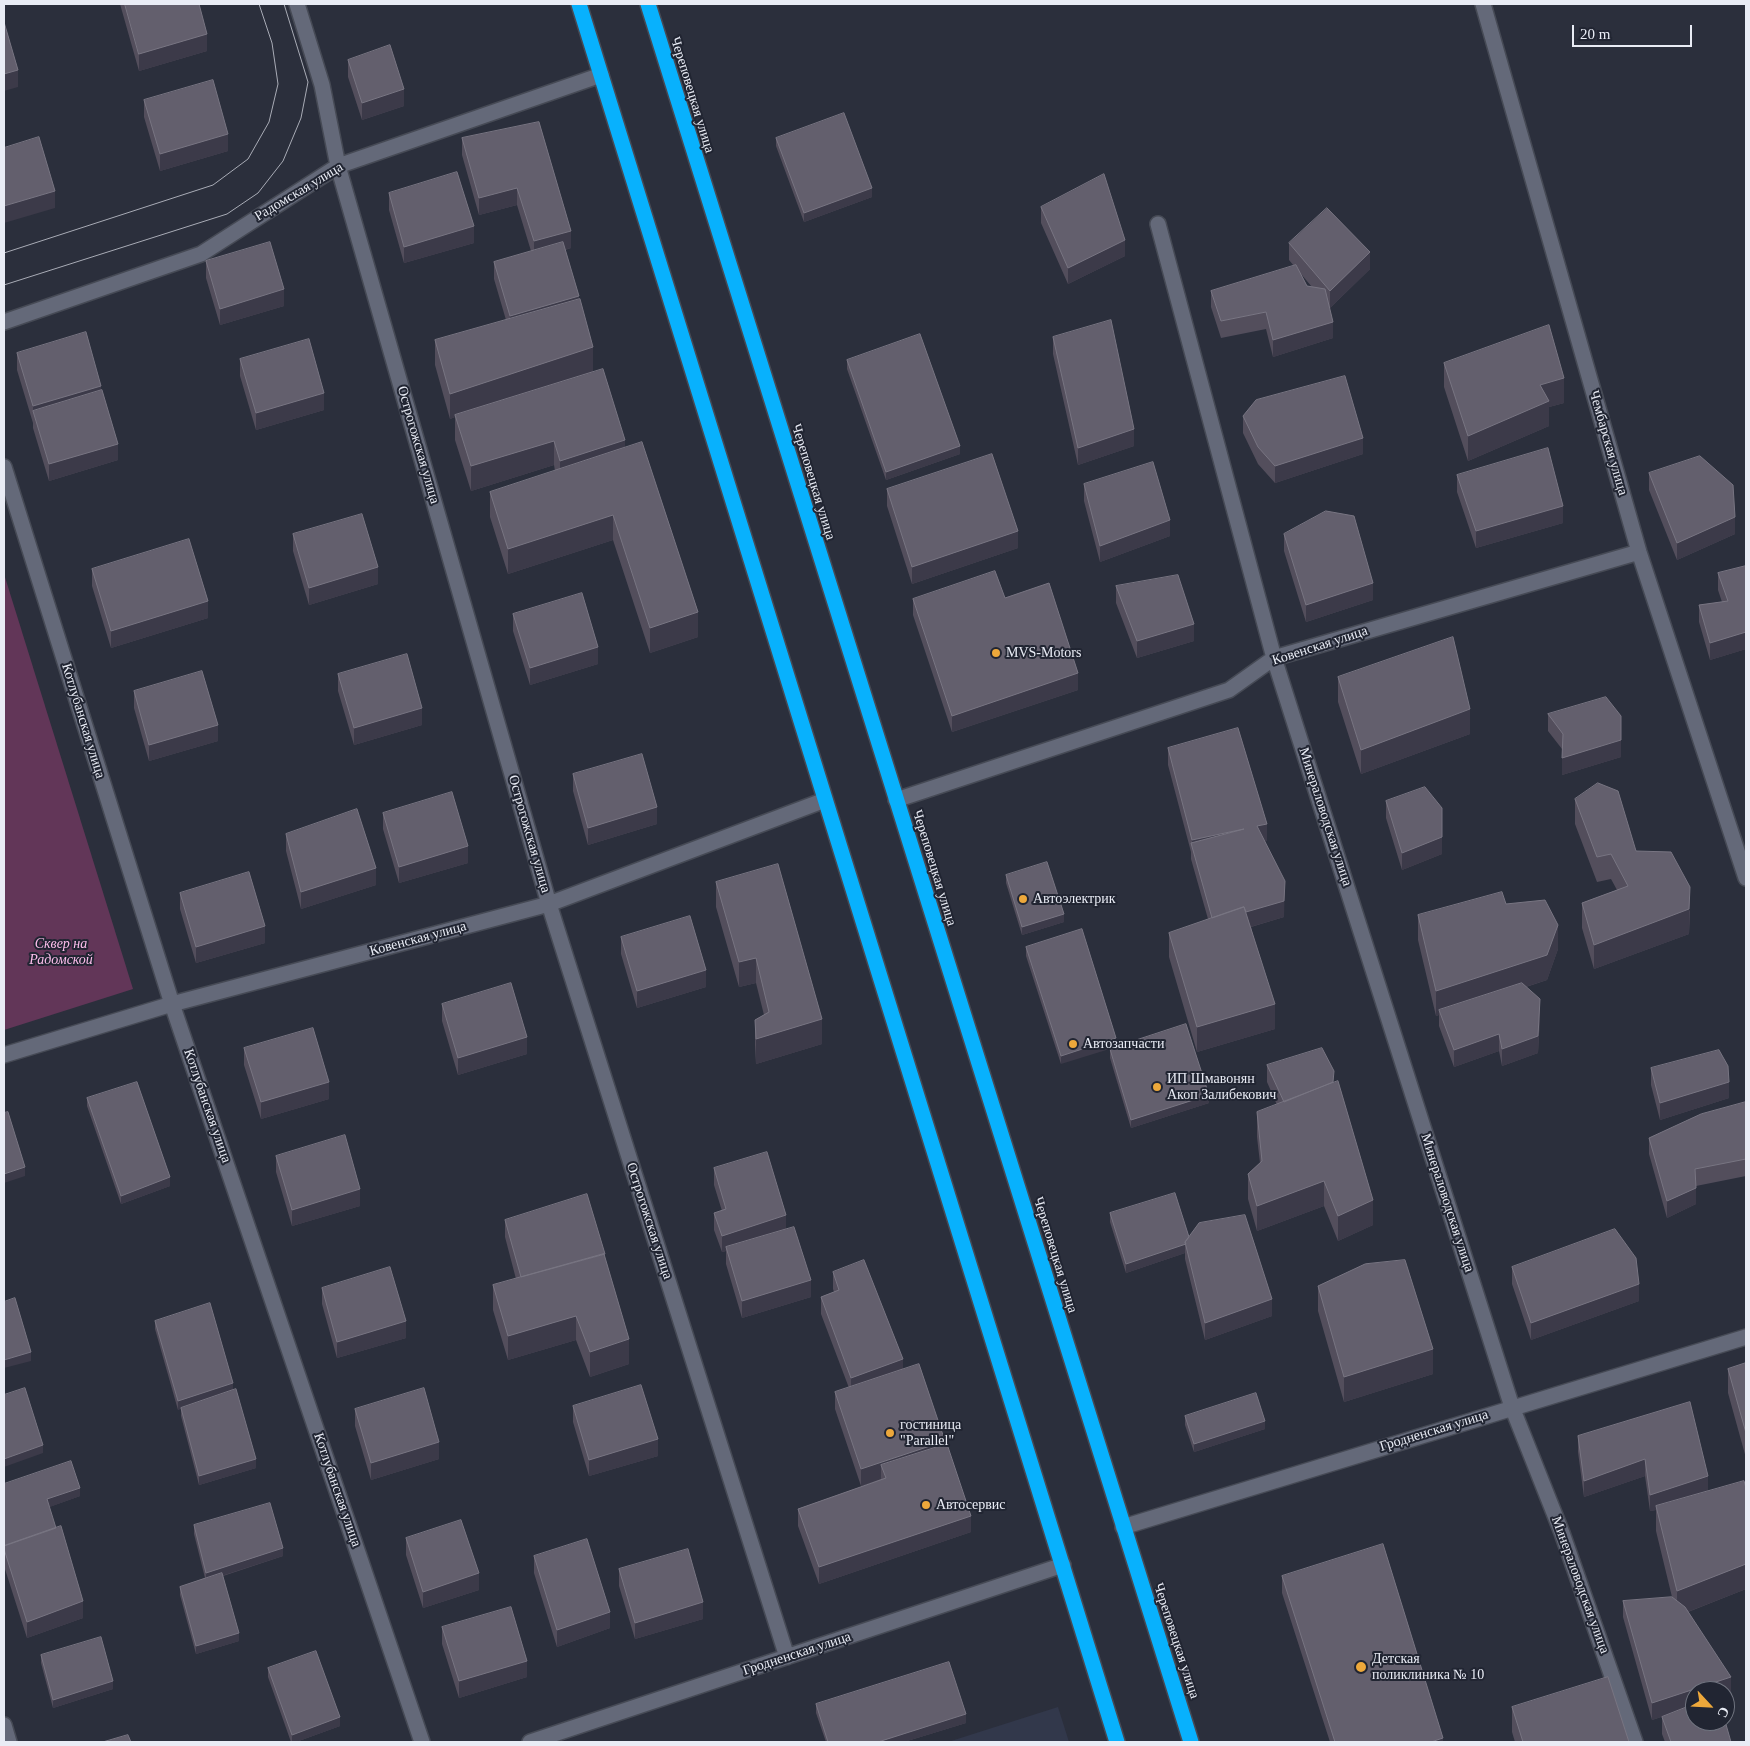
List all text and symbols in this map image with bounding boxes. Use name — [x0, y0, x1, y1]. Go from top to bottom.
scale bar — [1575, 15, 1695, 47]
text: 20 m — [1580, 26, 1610, 42]
street label: Череповецкая улица — [666, 35, 718, 155]
street label: Радомская улица — [252, 159, 346, 225]
street label: Острогожская улица — [393, 384, 443, 506]
street label: Чембарская улица — [1585, 389, 1631, 497]
street label: Череповецкая улица — [787, 422, 839, 542]
street label: Ковенская улица — [1270, 623, 1370, 669]
place label: MVS-Motors — [1006, 645, 1081, 661]
marker: MVS-Motors — [990, 647, 1002, 659]
street label: Котлубанская улица — [58, 661, 108, 781]
street label: Минераловодская улица — [1295, 746, 1355, 888]
street label: Острогожская улица — [504, 773, 554, 895]
street label: Череповецкая улица — [908, 808, 960, 928]
place label: Автоэлектрик — [1033, 891, 1116, 907]
marker: Автоэлектрик — [1017, 893, 1029, 905]
street label: Ковенская улица — [368, 918, 468, 960]
park label: Сквер на Радомской — [29, 936, 93, 969]
place label: Автозапчасти — [1083, 1036, 1164, 1052]
marker: Автозапчасти — [1067, 1038, 1079, 1050]
street label: Котлубанская улица — [180, 1047, 234, 1165]
place label: ИП Шмавонян Акоп Залибекович — [1167, 1071, 1276, 1104]
marker: ИП Шмавонян Акоп Залибекович — [1151, 1081, 1163, 1093]
street label: Минераловодская улица — [1417, 1132, 1477, 1274]
street label: Острогожская улица — [622, 1161, 676, 1281]
street label: Череповецкая улица — [1029, 1195, 1081, 1315]
street label: Гродненская улица — [1378, 1406, 1490, 1456]
place label: гостиница "Parallel" — [900, 1417, 961, 1450]
marker: гостиница "Parallel" — [884, 1427, 896, 1439]
street label: Котлубанская улица — [310, 1431, 364, 1549]
place label: Автосервис — [936, 1497, 1006, 1513]
marker: Автосервис — [920, 1499, 932, 1511]
street label: Минераловодская улица — [1547, 1514, 1613, 1656]
street label: Череповецкая улица — [1149, 1581, 1203, 1701]
street label: Гродненская улица — [741, 1629, 853, 1679]
place label: Детская поликлиника № 10 — [1372, 1651, 1484, 1684]
marker: Детская поликлиника № 10 — [1354, 1660, 1368, 1674]
north arrow — [1685, 1681, 1735, 1731]
text: С — [1714, 1704, 1732, 1720]

